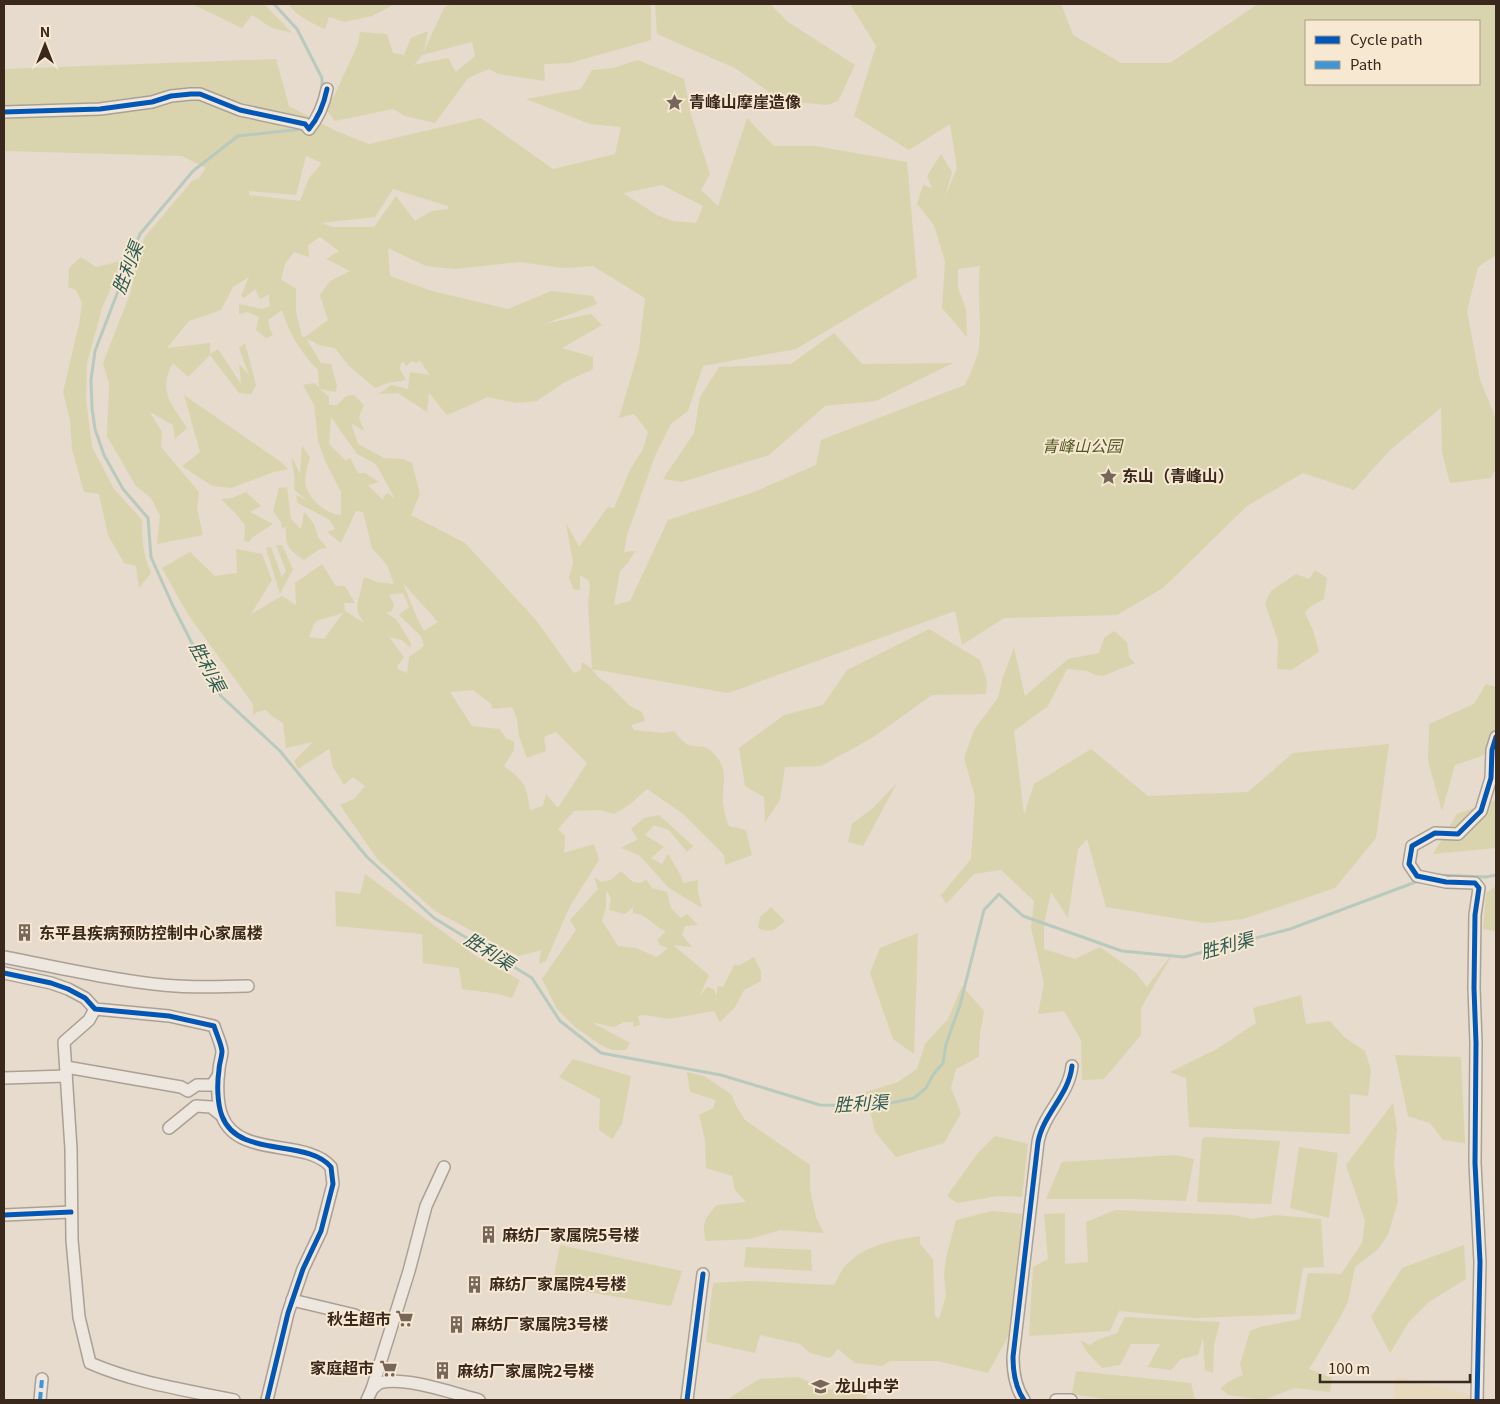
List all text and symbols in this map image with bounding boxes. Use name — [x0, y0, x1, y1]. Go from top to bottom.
north arrow — [20, 20, 70, 70]
legend — [1305, 20, 1480, 85]
text: N — [40, 21, 50, 41]
text: Cycle path — [1350, 28, 1423, 49]
text: Path — [1350, 53, 1382, 74]
place label: 青峰山摩崖造像 — [689, 89, 801, 113]
place icon: 青峰山摩崖造像 — [665, 92, 685, 112]
water label: 胜利渠 — [104, 235, 149, 297]
park label: 青峰山公园 — [1042, 433, 1124, 457]
place label: 东山（青峰山） — [1122, 463, 1234, 487]
place icon: 东山（青峰山） — [1098, 466, 1118, 486]
water label: 胜利渠 — [185, 636, 234, 699]
place label: 东平县疾病预防控制中心家属楼 — [39, 920, 263, 944]
building icon: 东平县疾病预防控制中心家属楼 — [15, 923, 35, 943]
water label: 胜利渠 — [1197, 924, 1259, 964]
water label: 胜利渠 — [460, 925, 522, 977]
water label: 胜利渠 — [833, 1087, 892, 1116]
place label: 麻纺厂家属院5号楼 — [502, 1222, 639, 1246]
building icon: 麻纺厂家属院5号楼 — [478, 1225, 498, 1245]
place label: 麻纺厂家属院4号楼 — [489, 1271, 626, 1295]
building icon: 麻纺厂家属院4号楼 — [465, 1274, 485, 1294]
place label: 秋生超市 — [327, 1306, 391, 1330]
supermarket icon: 秋生超市 — [395, 1309, 415, 1329]
place label: 麻纺厂家属院3号楼 — [471, 1311, 608, 1335]
building icon: 麻纺厂家属院3号楼 — [447, 1314, 467, 1334]
scale bar — [1320, 1352, 1470, 1384]
place label: 家庭超市 — [310, 1355, 374, 1379]
text: 100 m — [1328, 1357, 1370, 1378]
supermarket icon: 家庭超市 — [378, 1358, 398, 1378]
place label: 麻纺厂家属院2号楼 — [457, 1358, 594, 1382]
building icon: 麻纺厂家属院2号楼 — [433, 1361, 453, 1381]
place label: 龙山中学 — [835, 1373, 899, 1397]
school or university icon: 龙山中学 — [811, 1376, 831, 1396]

